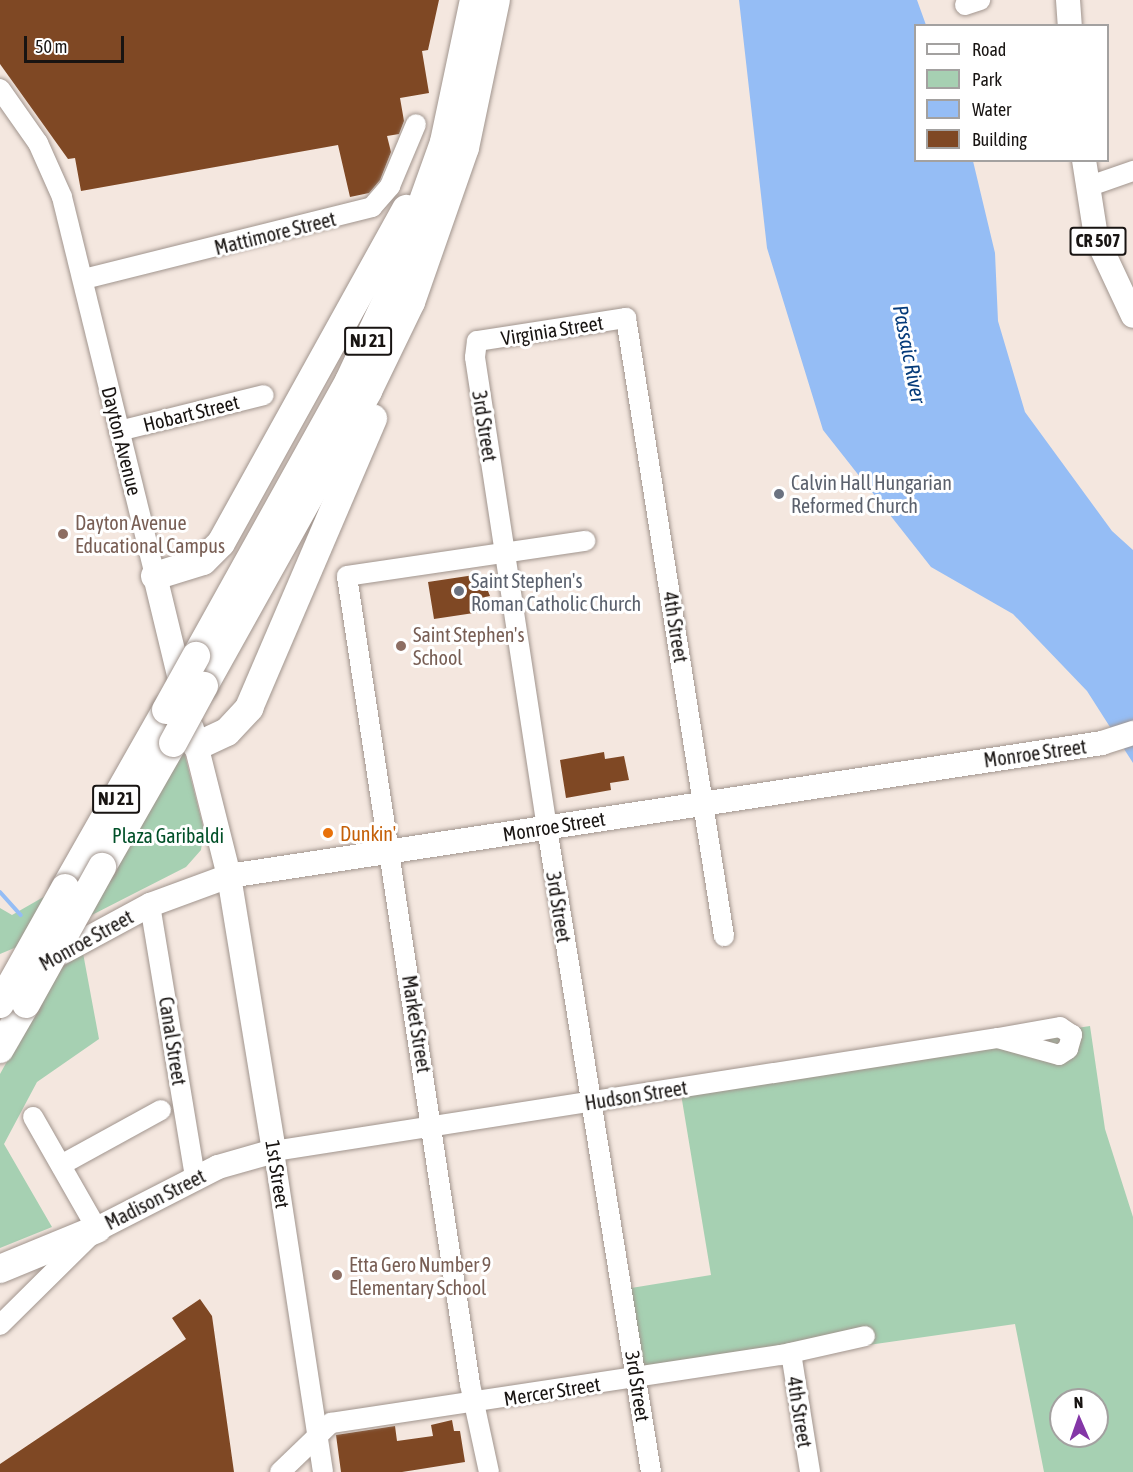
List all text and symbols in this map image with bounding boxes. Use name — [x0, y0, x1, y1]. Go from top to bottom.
scale bar — [27, 24, 128, 62]
legend — [914, 24, 1109, 162]
text: 50 m — [35, 36, 67, 57]
text: Road — [972, 39, 1006, 60]
text: Park — [972, 69, 1002, 90]
text: Water — [972, 99, 1011, 120]
text: Building — [972, 129, 1027, 150]
street label: Mattimore Street — [212, 206, 338, 260]
road number: CR 507 — [1070, 226, 1126, 256]
water label: Passaic River — [888, 303, 932, 405]
street label: Virginia Street — [499, 310, 605, 350]
road number: NJ 21 — [344, 326, 392, 356]
street label: Dayton Avenue — [97, 384, 147, 498]
street label: 3rd Street — [468, 389, 502, 463]
street label: Hobart Street — [141, 390, 241, 436]
place label: Calvin Hall Hungarian Reformed Church — [791, 470, 952, 517]
marker: Calvin Hall Hungarian Reformed Church — [772, 487, 786, 501]
place label: Dayton Avenue Educational Campus — [75, 510, 225, 557]
marker: Dayton Avenue Educational Campus — [56, 527, 70, 541]
place label: Saint Stephen's Roman Catholic Church — [471, 568, 641, 615]
marker: Saint Stephen's Roman Catholic Church — [452, 584, 466, 598]
street label: 4th Street — [659, 590, 693, 664]
place label: Saint Stephen's School — [413, 622, 524, 669]
marker: Saint Stephen's School — [394, 639, 408, 653]
street label: Monroe Street — [982, 734, 1088, 772]
road number: NJ 21 — [92, 784, 140, 814]
street label: Monroe Street — [501, 806, 607, 846]
place label: Dunkin' — [340, 821, 396, 845]
park label: Plaza Garibaldi — [112, 823, 224, 847]
marker: Dunkin' — [321, 826, 335, 840]
street label: 3rd Street — [542, 870, 576, 944]
street label: Monroe Street — [35, 904, 137, 976]
street label: Market Street — [397, 973, 437, 1075]
street label: Canal Street — [154, 995, 192, 1087]
street label: Hudson Street — [583, 1075, 689, 1115]
street label: 1st Street — [261, 1138, 295, 1210]
street label: Madison Street — [101, 1163, 209, 1235]
place label: Etta Gero Number 9 Elementary School — [349, 1252, 491, 1299]
marker: Etta Gero Number 9 Elementary School — [330, 1268, 344, 1282]
street label: 3rd Street — [621, 1349, 655, 1423]
street label: Mercer Street — [502, 1372, 602, 1410]
street label: 4th Street — [783, 1375, 817, 1449]
north arrow — [1049, 1388, 1109, 1448]
text: N — [1073, 1393, 1083, 1411]

